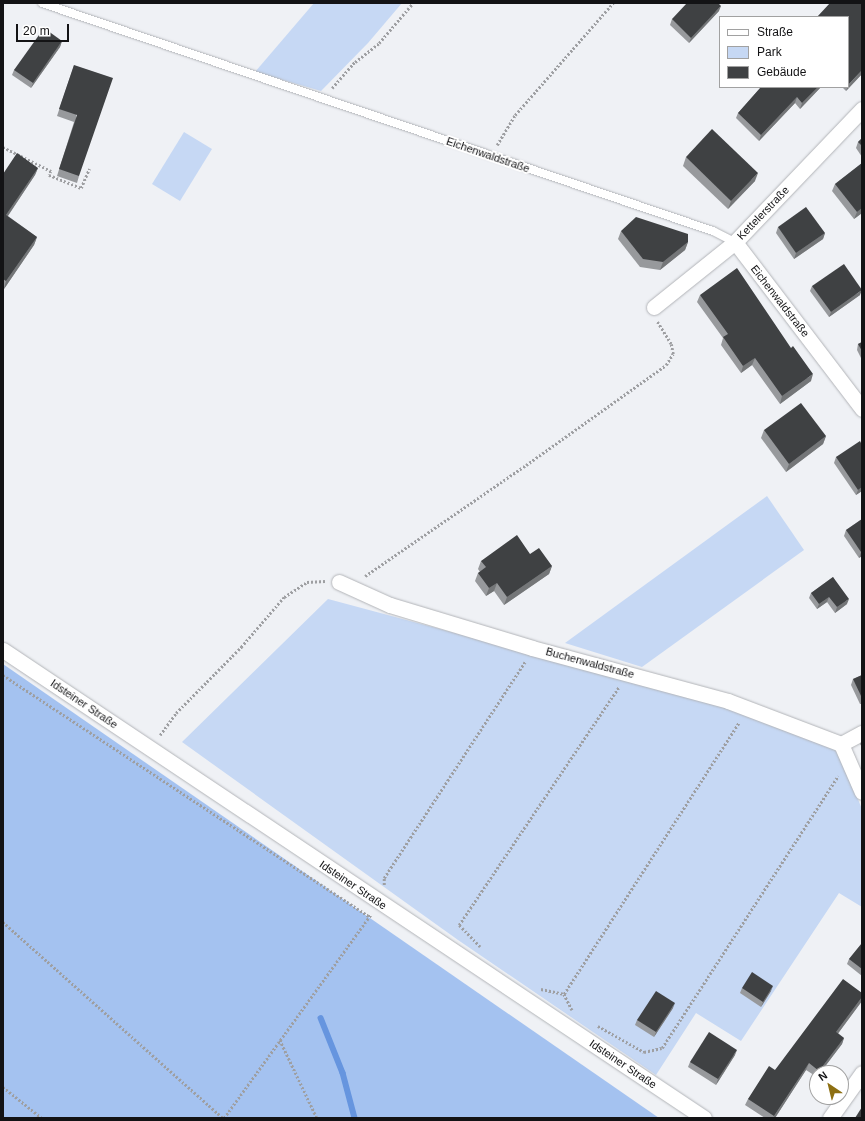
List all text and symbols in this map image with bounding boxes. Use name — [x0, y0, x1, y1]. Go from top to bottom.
scale bar — [18, 16, 71, 42]
legend — [719, 16, 849, 88]
text: 20 m — [23, 24, 50, 38]
text: Straße — [757, 25, 793, 39]
text: Park — [757, 45, 782, 59]
text: Gebäude — [757, 65, 806, 79]
street label: Eichenwaldstraße — [445, 135, 531, 175]
street label: Kettelerstraße — [734, 184, 792, 242]
street label: Eichenwaldstraße — [748, 262, 812, 340]
street label: Buchenwaldstraße — [544, 645, 636, 681]
street label: Idsteiner Straße — [48, 677, 120, 731]
street label: Idsteiner Straße — [317, 858, 389, 912]
street label: Idsteiner Straße — [587, 1037, 659, 1091]
north arrow — [809, 1065, 849, 1105]
text: N — [816, 1069, 829, 1083]

